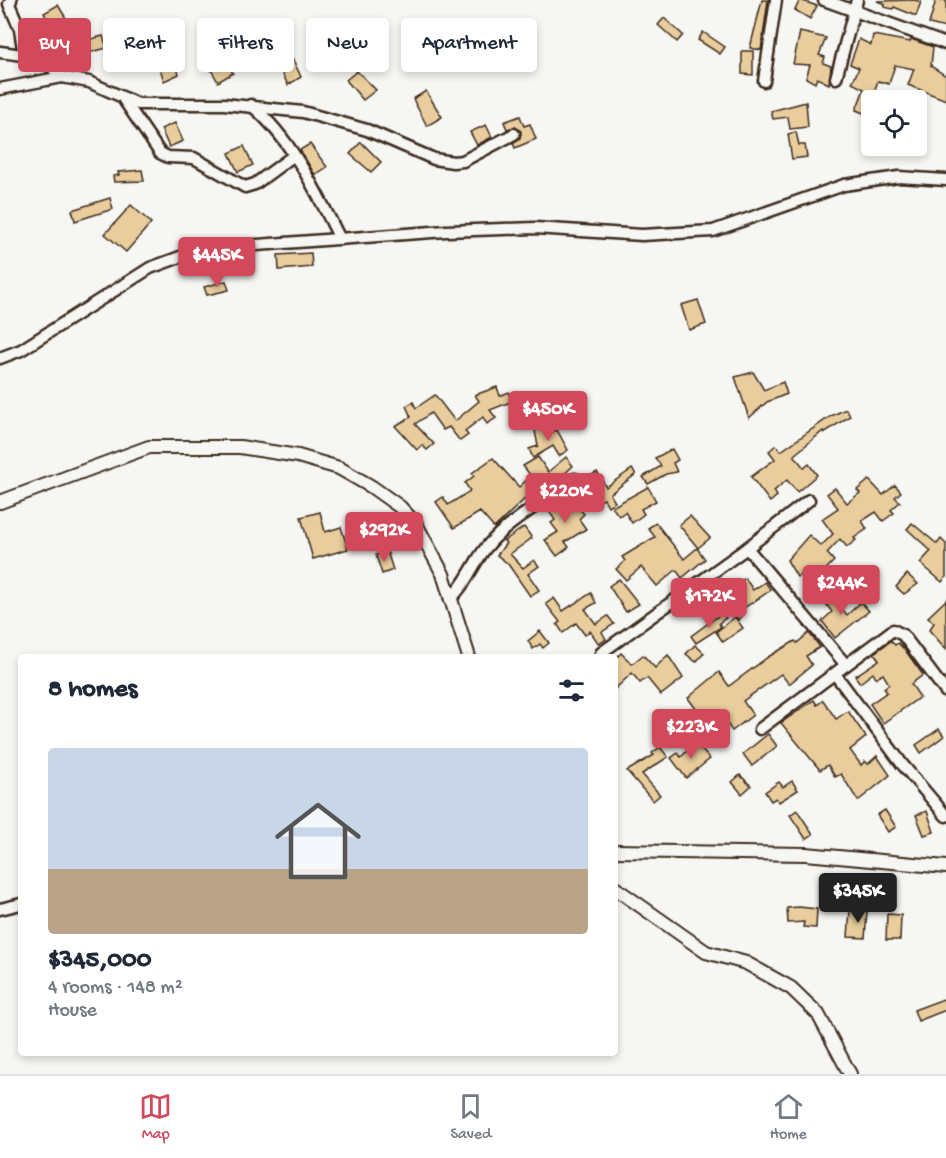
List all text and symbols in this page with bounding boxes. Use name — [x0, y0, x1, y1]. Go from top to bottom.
chip: Buy — [18, 18, 91, 72]
chip: Rent — [103, 18, 185, 72]
chip: Filters — [197, 18, 294, 72]
chip: New — [306, 18, 389, 72]
chip: Apartment — [401, 18, 537, 72]
map controls — [861, 90, 927, 156]
button: locate — [861, 90, 927, 156]
pin: $445K — [175, 237, 259, 288]
text: $445K — [192, 245, 242, 268]
pin: $450K — [506, 391, 590, 442]
text: $450K — [522, 399, 574, 422]
pin: $220K — [523, 473, 607, 524]
text: $220K — [540, 481, 590, 504]
pin: $292K — [342, 512, 426, 563]
text: $292K — [359, 520, 409, 543]
pin: $244K — [799, 565, 883, 616]
text: $244K — [817, 573, 865, 596]
pin: $172K — [667, 578, 751, 629]
text: $172K — [685, 586, 733, 609]
icon: filters — [555, 674, 588, 707]
text: 8 homes — [48, 675, 137, 706]
pin: $223K — [649, 709, 733, 760]
text: $223K — [666, 717, 716, 740]
icon: home — [264, 787, 372, 895]
pin: $345K — [816, 873, 900, 924]
text: $345K — [833, 881, 883, 904]
text: $345,000 — [48, 946, 152, 977]
text: 4 rooms · 148 m² — [48, 977, 183, 1000]
text: House — [48, 1000, 97, 1023]
tab: Map — [139, 1090, 172, 1145]
tab: Saved — [450, 1090, 491, 1145]
tab: Home — [770, 1090, 807, 1145]

